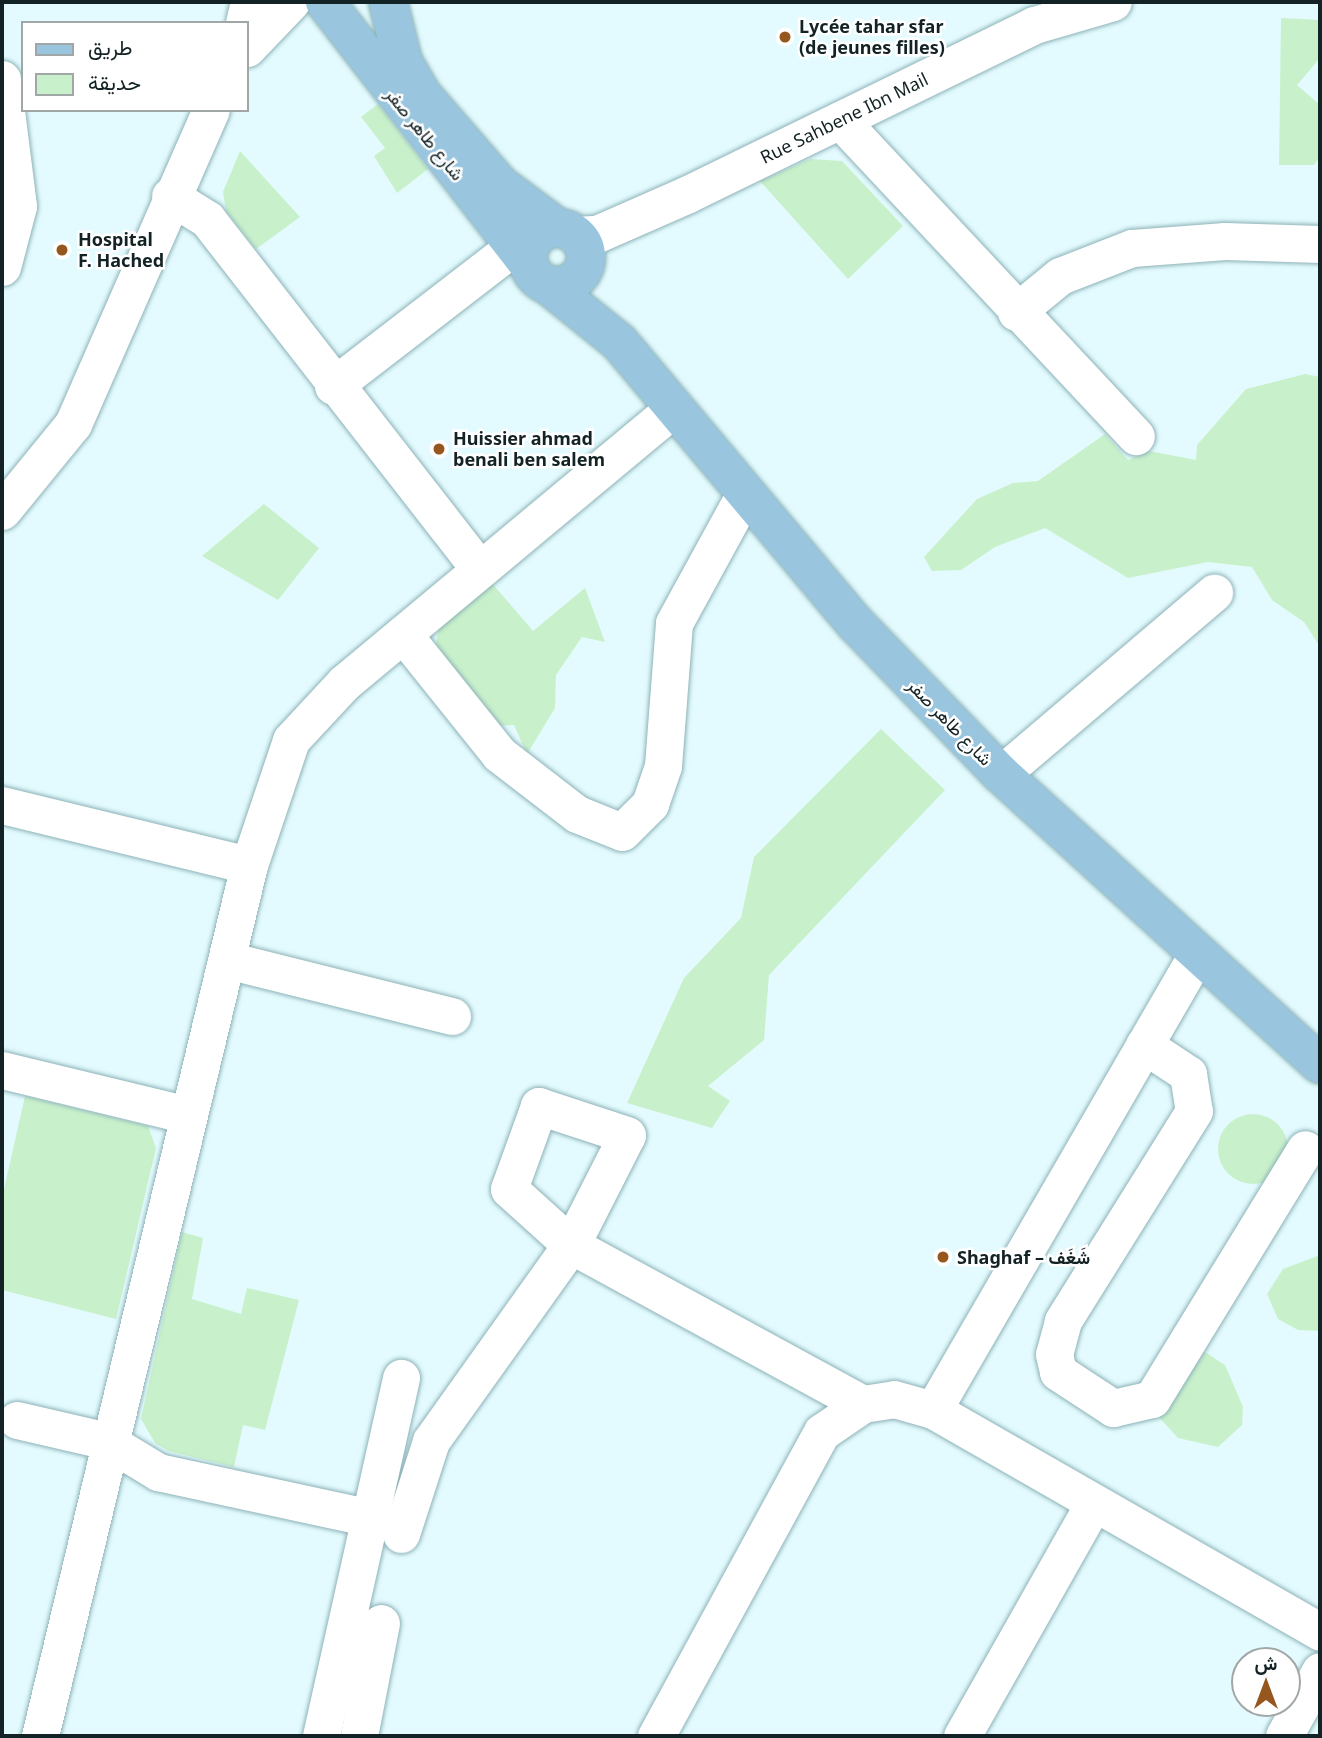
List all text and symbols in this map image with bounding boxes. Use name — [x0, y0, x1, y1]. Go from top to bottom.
place label: Lycée tahar sfar (de jeunes filles) — [799, 16, 945, 58]
legend — [21, 21, 248, 112]
marker: Lycée tahar sfar (de jeunes filles) — [777, 29, 793, 45]
text: طريق — [88, 33, 133, 61]
text: حديقة — [88, 68, 141, 96]
street label: Rue Sahbene Ibn Mail — [757, 68, 931, 168]
street label: شارع طاهر صفر — [381, 84, 469, 184]
place label: Hospital F. Hached — [78, 229, 164, 272]
marker: Hospital F. Hached — [52, 240, 72, 260]
place label: Huissier ahmad benali ben salem — [453, 428, 605, 471]
marker: Huissier ahmad benali ben salem — [431, 441, 447, 457]
street label: شارع طاهر صفر — [903, 674, 997, 770]
place label: Shaghaf – شَغَف — [957, 1246, 1090, 1268]
marker: Shaghaf – شَغَف — [935, 1249, 951, 1265]
north arrow — [1231, 1647, 1301, 1717]
text: ش — [1255, 1650, 1277, 1676]

